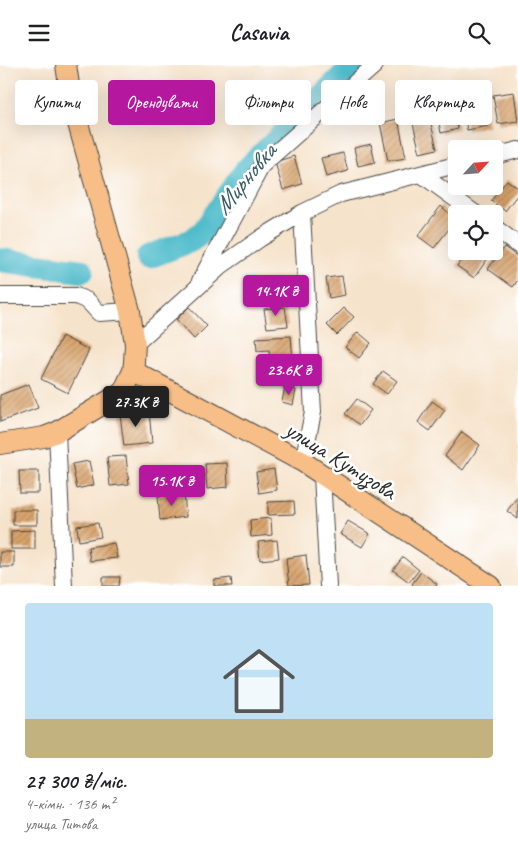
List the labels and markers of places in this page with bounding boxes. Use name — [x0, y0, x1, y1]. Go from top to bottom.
pin: 14.1K ₴ — [230, 275, 322, 317]
pin: 23.6K ₴ — [243, 353, 335, 396]
pin: 27.3K ₴ — [90, 385, 182, 428]
pin: 15.1K ₴ — [126, 465, 218, 507]

